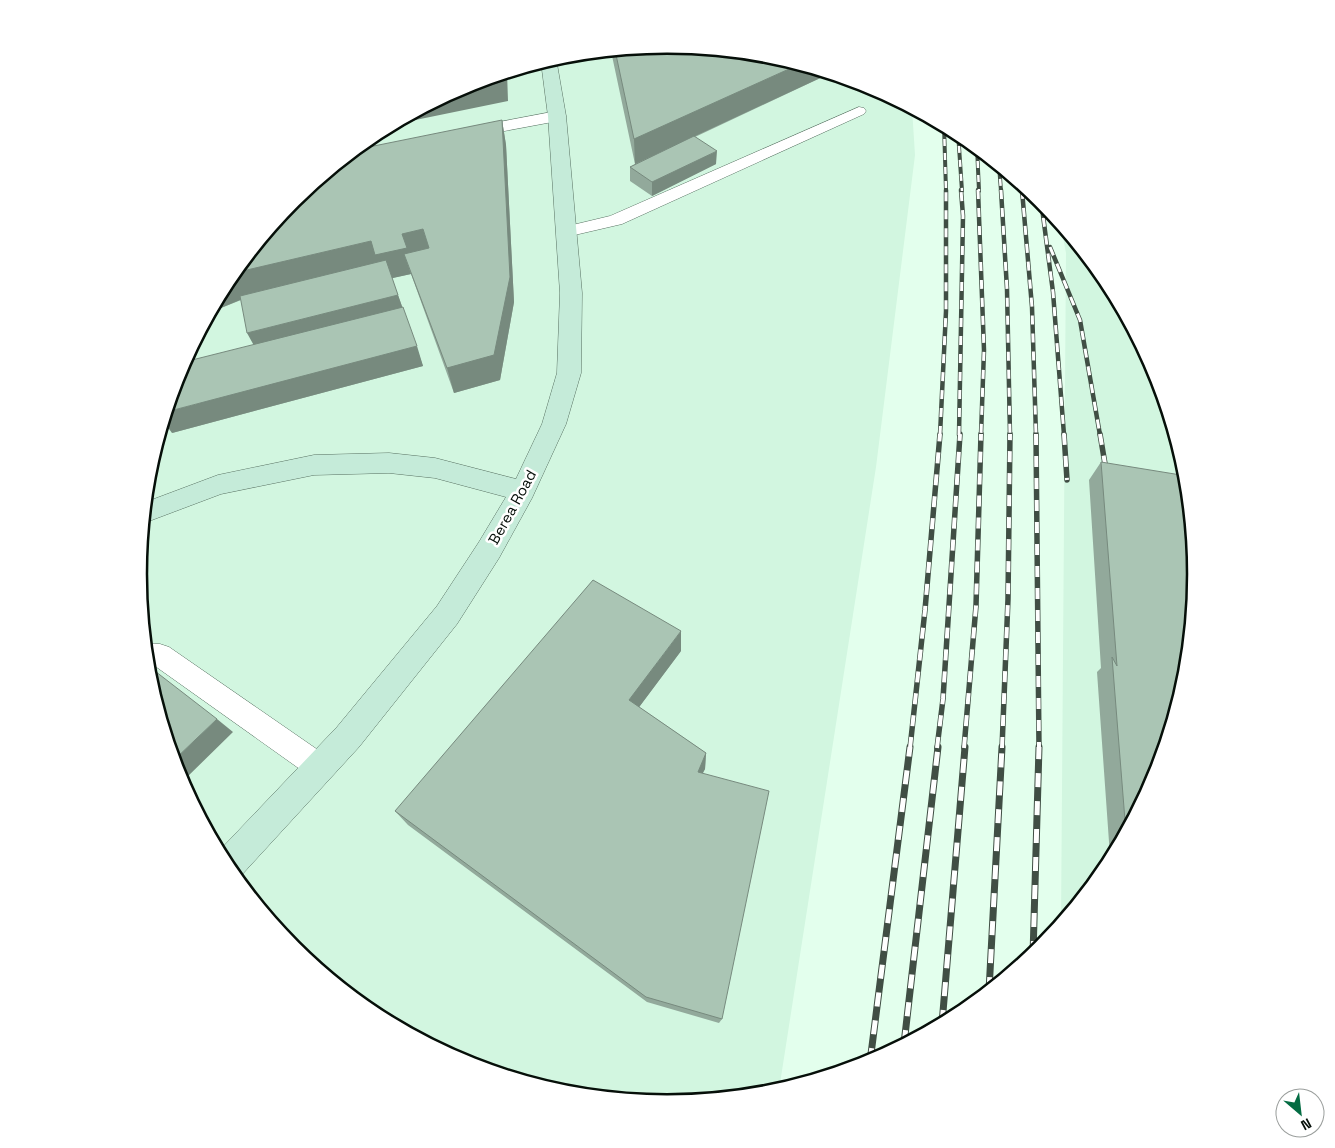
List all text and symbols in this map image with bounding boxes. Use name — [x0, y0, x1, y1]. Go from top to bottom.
street label: Berea Road — [484, 466, 540, 548]
north arrow — [1275, 1088, 1325, 1138]
text: N — [1298, 1114, 1314, 1135]

